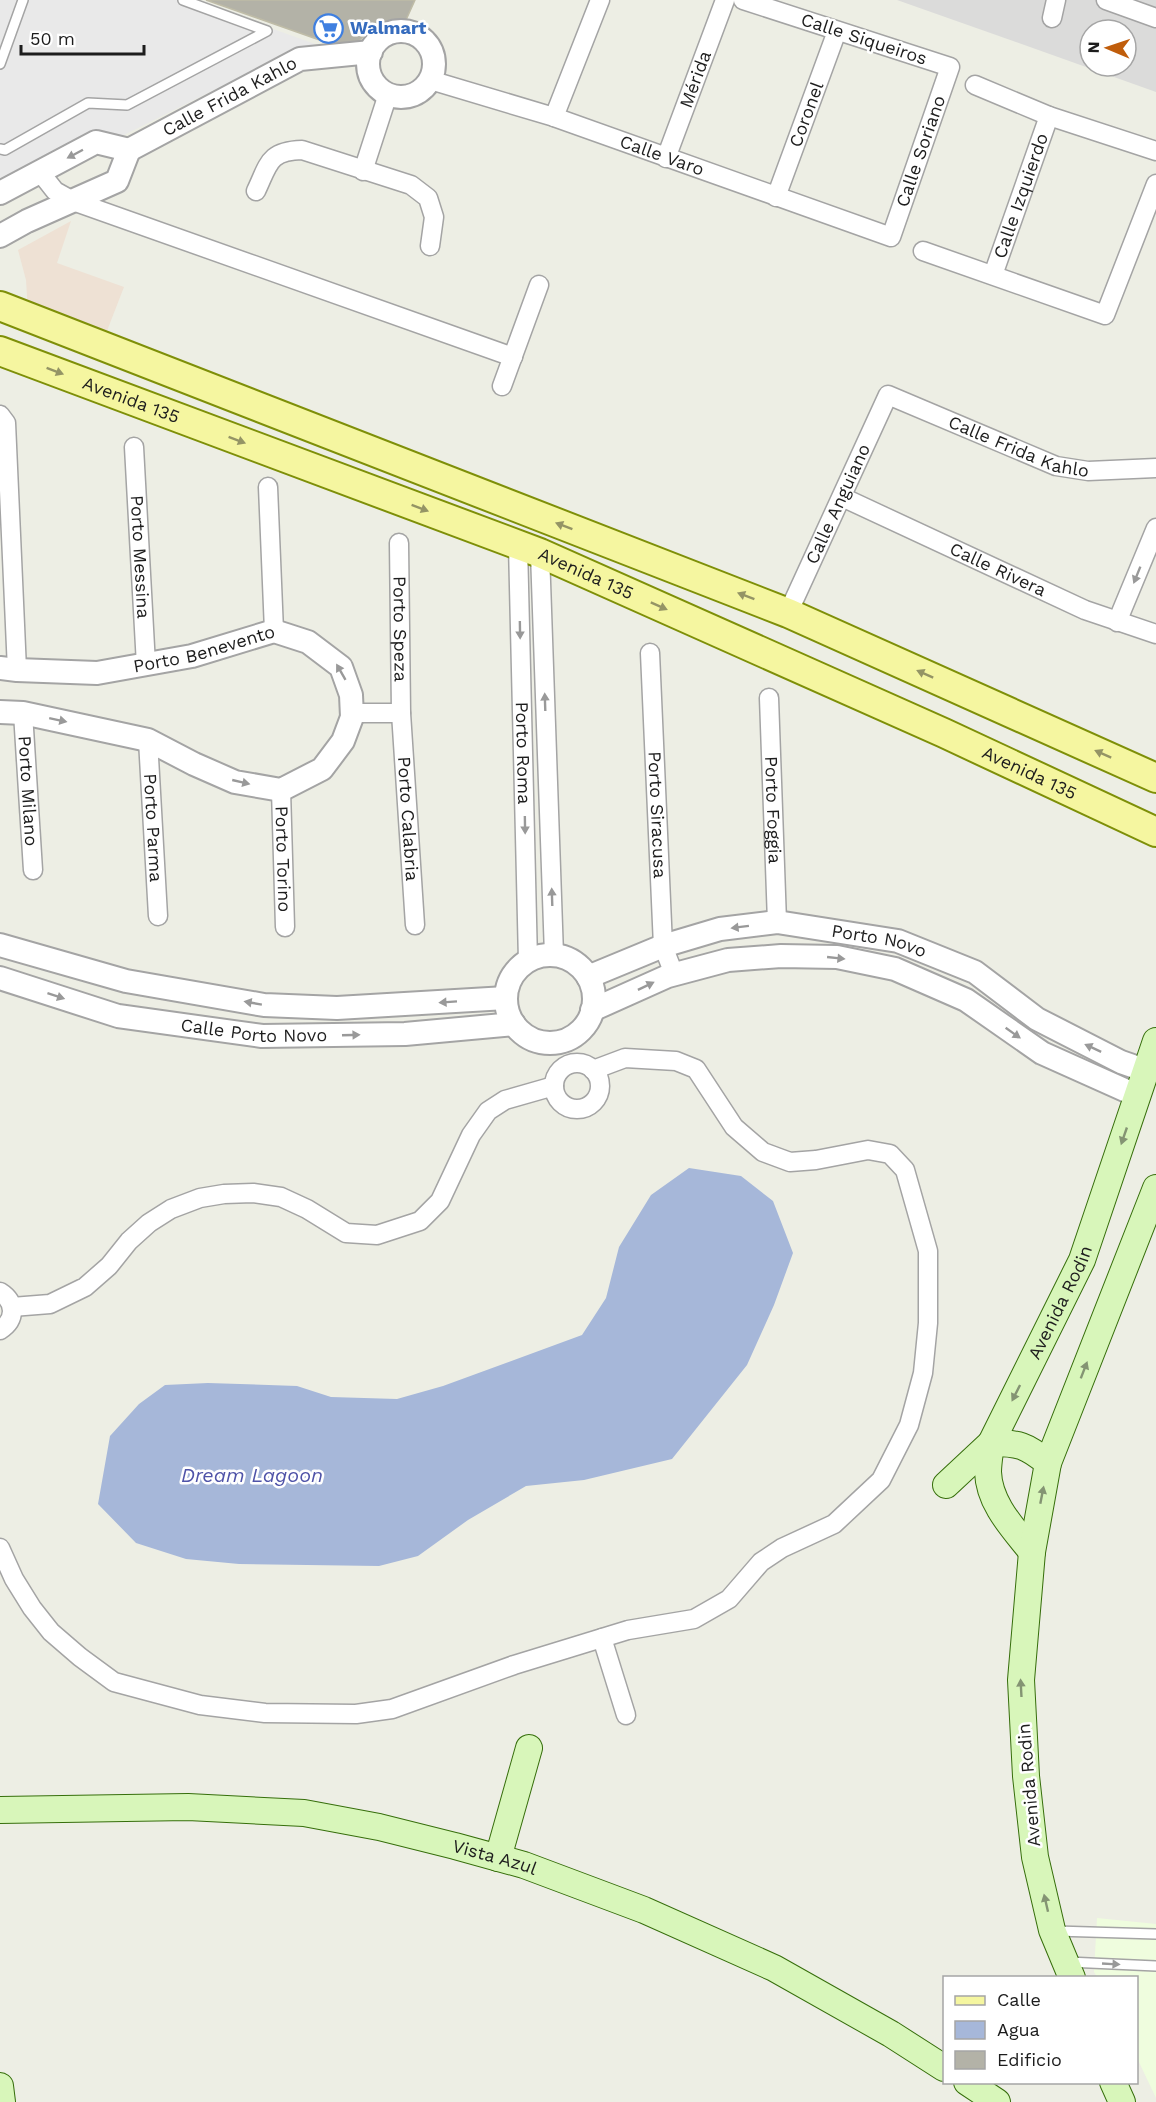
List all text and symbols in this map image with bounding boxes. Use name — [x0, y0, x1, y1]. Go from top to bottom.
street label: Calle Siqueiros — [799, 8, 930, 69]
supermarket icon: Walmart — [313, 12, 345, 44]
place label: Walmart — [350, 17, 426, 38]
scale bar — [21, 18, 144, 56]
north arrow — [1078, 18, 1138, 78]
text: 50 m — [30, 28, 75, 49]
text: N — [1084, 41, 1103, 54]
street label: Mérida — [675, 48, 715, 111]
street label: Calle Frida Kahlo — [159, 52, 300, 140]
street label: Coronel — [784, 78, 828, 150]
street label: Calle Soriano — [891, 92, 949, 210]
street label: Calle Varo — [617, 130, 707, 180]
street label: Calle Izquierdo — [989, 130, 1052, 261]
one-way arrow — [66, 149, 83, 159]
one-way arrow — [46, 367, 64, 377]
street label: Avenida 135 — [80, 372, 183, 427]
street label: Calle Frida Kahlo — [946, 411, 1091, 481]
one-way arrow — [228, 435, 246, 445]
street label: Calle Anguiano — [801, 440, 874, 567]
street label: Porto Messina — [127, 494, 154, 619]
one-way arrow — [411, 504, 429, 514]
one-way arrow — [555, 520, 573, 530]
street label: Calle Rivera — [947, 538, 1050, 600]
street label: Avenida 135 — [535, 543, 637, 603]
one-way arrow — [1132, 566, 1141, 584]
street label: Porto Speza — [389, 576, 412, 682]
one-way arrow — [737, 591, 755, 601]
one-way arrow — [650, 601, 668, 611]
street label: Porto Benevento — [132, 620, 277, 676]
one-way arrow — [515, 621, 525, 640]
one-way arrow — [336, 663, 346, 680]
one-way arrow — [915, 669, 933, 679]
one-way arrow — [540, 692, 549, 711]
street label: Porto Roma — [512, 701, 535, 805]
one-way arrow — [48, 716, 67, 726]
street label: Porto Milano — [14, 735, 42, 847]
street label: Avenida 135 — [979, 741, 1080, 803]
one-way arrow — [1093, 749, 1111, 759]
street label: Porto Siracusa — [644, 751, 671, 879]
street label: Porto Calabria — [394, 756, 423, 882]
street label: Porto Foggia — [761, 756, 786, 864]
street label: Porto Parma — [140, 773, 167, 883]
one-way arrow — [232, 778, 250, 788]
street label: Porto Torino — [271, 806, 296, 912]
one-way arrow — [520, 816, 530, 835]
one-way arrow — [547, 887, 556, 906]
street label: Porto Novo — [830, 920, 930, 961]
one-way arrow — [730, 922, 749, 932]
one-way arrow — [827, 953, 846, 963]
one-way arrow — [637, 982, 654, 991]
one-way arrow — [47, 992, 65, 1001]
one-way arrow — [438, 997, 457, 1007]
one-way arrow — [244, 999, 263, 1008]
street label: Calle Porto Novo — [179, 1014, 327, 1046]
one-way arrow — [1005, 1027, 1021, 1038]
one-way arrow — [342, 1031, 361, 1040]
one-way arrow — [1084, 1044, 1101, 1053]
one-way arrow — [1119, 1128, 1129, 1146]
street label: Avenida Rodin — [1023, 1243, 1096, 1363]
one-way arrow — [1079, 1360, 1089, 1378]
one-way arrow — [1012, 1384, 1022, 1402]
water label: Dream Lagoon — [181, 1463, 323, 1487]
one-way arrow — [1038, 1485, 1047, 1504]
one-way arrow — [1017, 1679, 1026, 1698]
street label: Avenida Rodin — [1013, 1722, 1044, 1848]
street label: Vista Azul — [450, 1835, 541, 1879]
one-way arrow — [1040, 1893, 1050, 1912]
one-way arrow — [1102, 1959, 1121, 1968]
legend — [943, 1976, 1138, 2084]
text: Calle — [997, 1989, 1041, 2010]
text: Agua — [997, 2019, 1040, 2040]
text: Edificio — [997, 2049, 1062, 2070]

